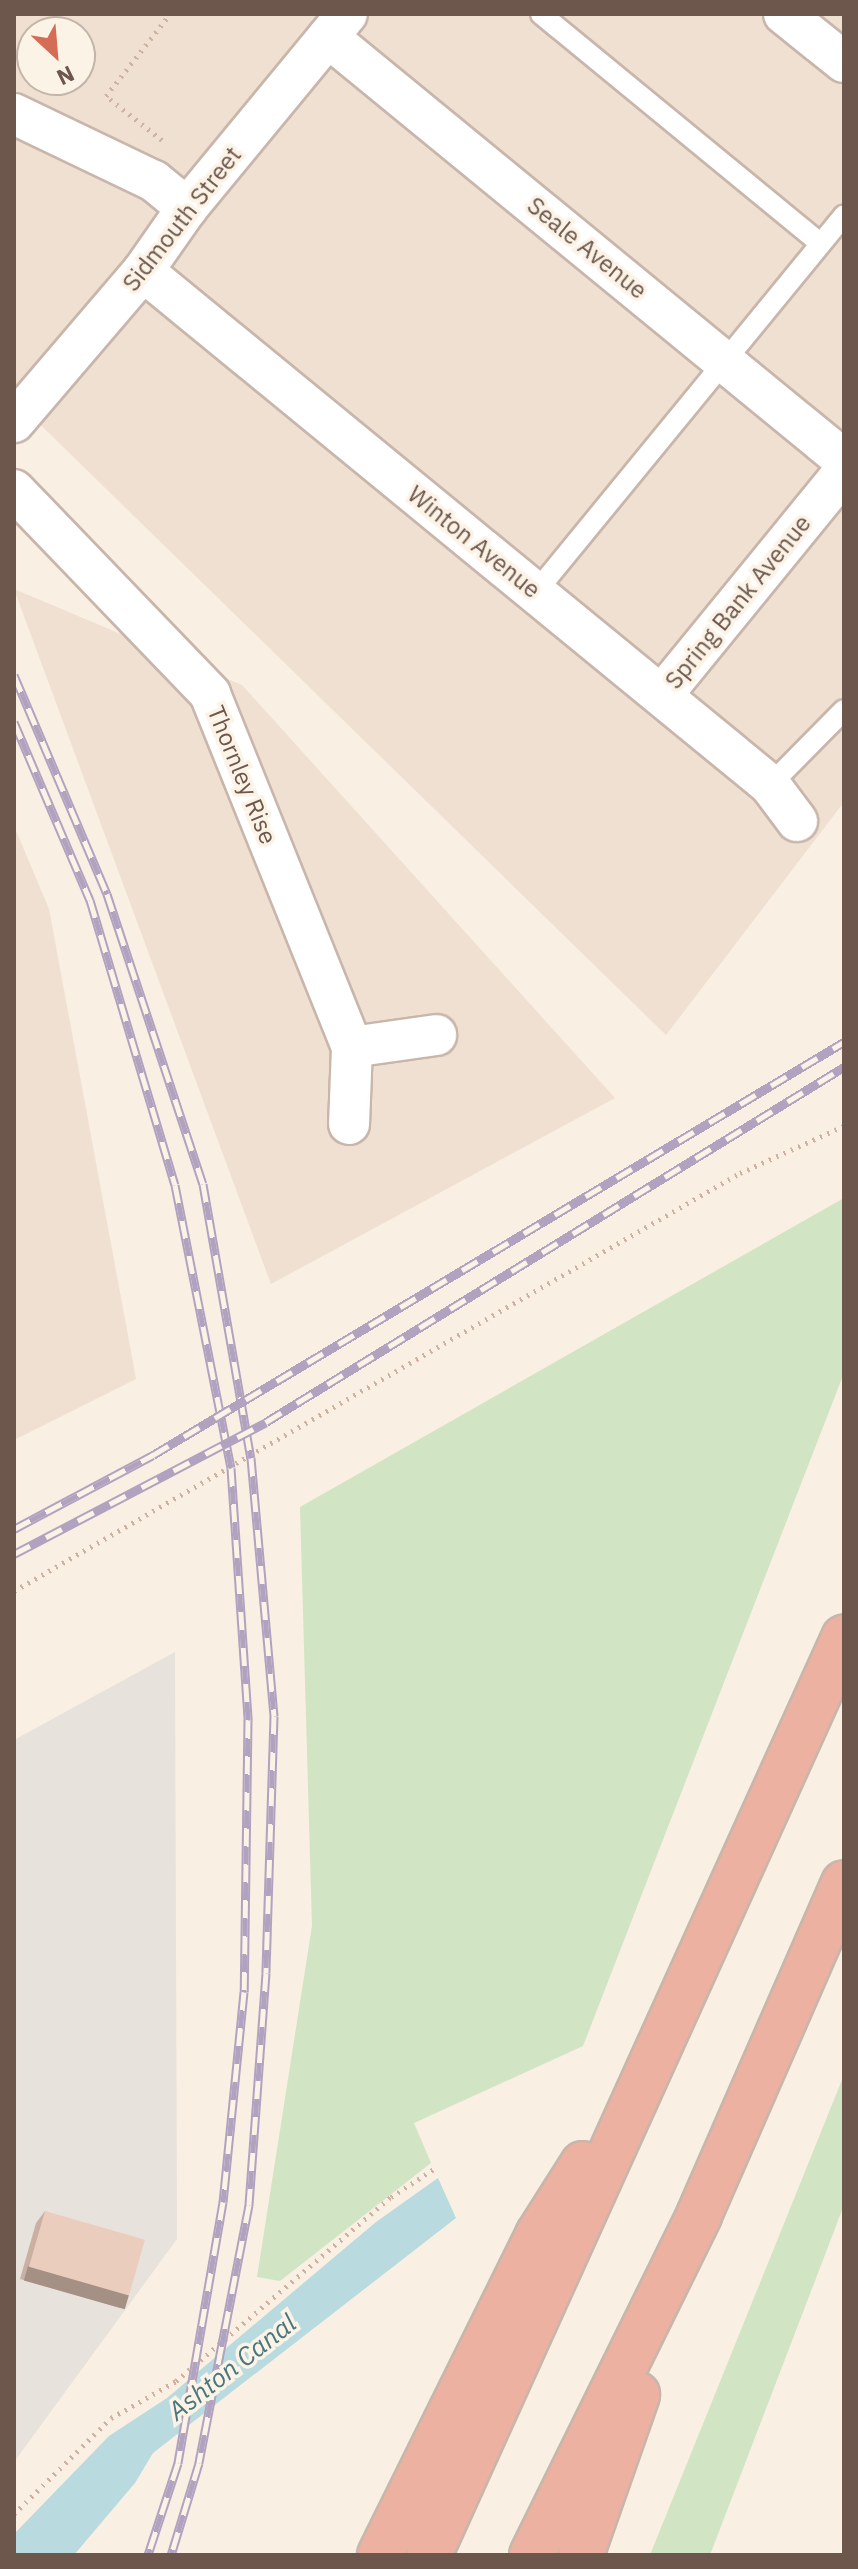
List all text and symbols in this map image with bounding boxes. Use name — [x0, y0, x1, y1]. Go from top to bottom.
north arrow — [16, 16, 96, 96]
text: N — [52, 60, 79, 93]
street label: Sidmouth Street — [117, 141, 247, 297]
street label: Seale Avenue — [521, 191, 653, 305]
street label: Winton Avenue — [402, 480, 546, 604]
street label: Spring Bank Avenue — [659, 509, 817, 695]
street label: Thornley Rise — [201, 702, 283, 848]
water label: Ashton Canal — [162, 2307, 302, 2427]

